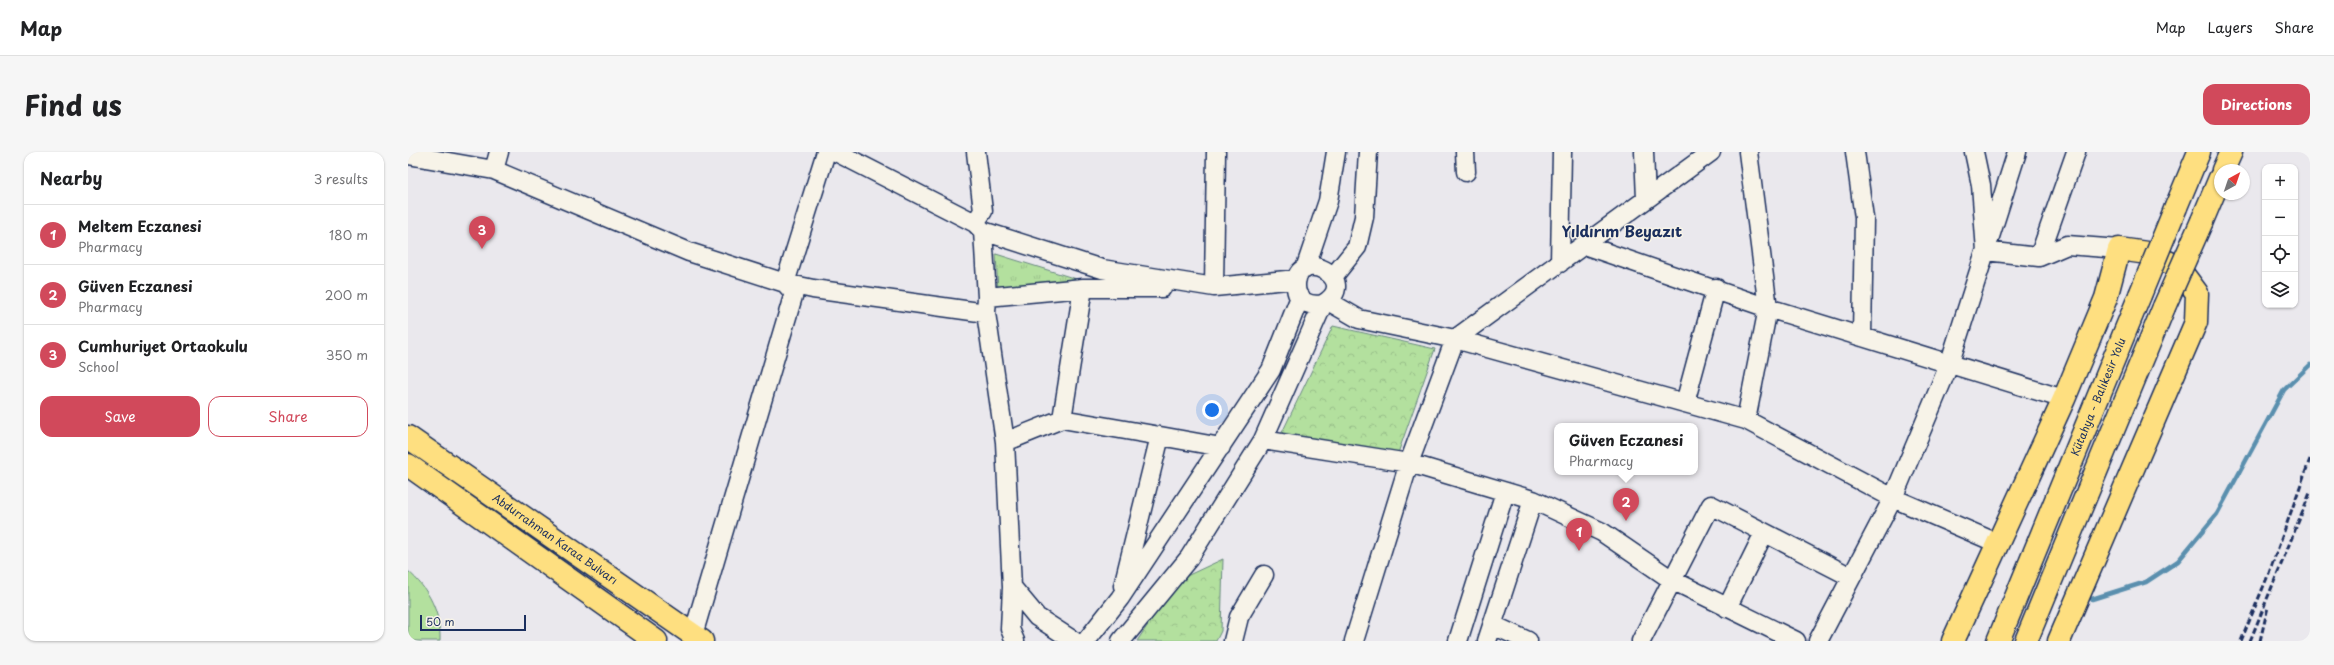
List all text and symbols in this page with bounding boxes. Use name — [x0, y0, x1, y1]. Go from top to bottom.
text: Map — [20, 14, 62, 42]
text: Map — [2156, 17, 2186, 38]
text: Layers — [2208, 17, 2253, 38]
text: Share — [2275, 17, 2314, 38]
text: Find us — [24, 83, 122, 126]
button: Directions — [2203, 84, 2310, 125]
north arrow — [2214, 164, 2250, 200]
map controls — [2262, 164, 2298, 308]
button: + — [2262, 164, 2298, 200]
text: Nearby — [40, 165, 102, 191]
text: 3 results — [314, 169, 368, 188]
button: − — [2262, 200, 2298, 236]
text: Meltem Eczanesi — [78, 214, 202, 237]
pin: 3 — [469, 216, 495, 249]
district label: Yıldırım Beyazıt — [1562, 219, 1682, 242]
text: 1 — [50, 225, 56, 244]
text: 180 m — [329, 225, 368, 244]
button: locate — [2262, 236, 2298, 272]
text: Pharmacy — [78, 237, 143, 256]
button: layers — [2262, 272, 2298, 308]
text: Güven Eczanesi — [78, 274, 193, 297]
text: 2 — [48, 285, 58, 304]
text: 200 m — [325, 285, 368, 304]
text: Pharmacy — [78, 297, 143, 316]
text: Cumhuriyet Ortaokulu — [78, 334, 248, 357]
street label: Kütahya - Balıkesir Yolu — [2066, 335, 2130, 458]
text: 3 — [49, 345, 57, 364]
text: 350 m — [326, 345, 368, 364]
text: School — [78, 357, 119, 376]
button: Save — [40, 396, 200, 437]
button: Share — [208, 396, 368, 437]
your location — [1202, 400, 1222, 420]
popup — [1554, 423, 1698, 475]
text: Güven Eczanesi — [1569, 428, 1683, 451]
text: Pharmacy — [1569, 451, 1633, 470]
pin: 2 — [1613, 488, 1639, 521]
street label: Abdurrahman Karaa Bulvarı — [489, 489, 622, 588]
pin: 1 — [1566, 518, 1592, 551]
scale bar — [420, 613, 526, 632]
text: 50 m — [426, 613, 455, 630]

